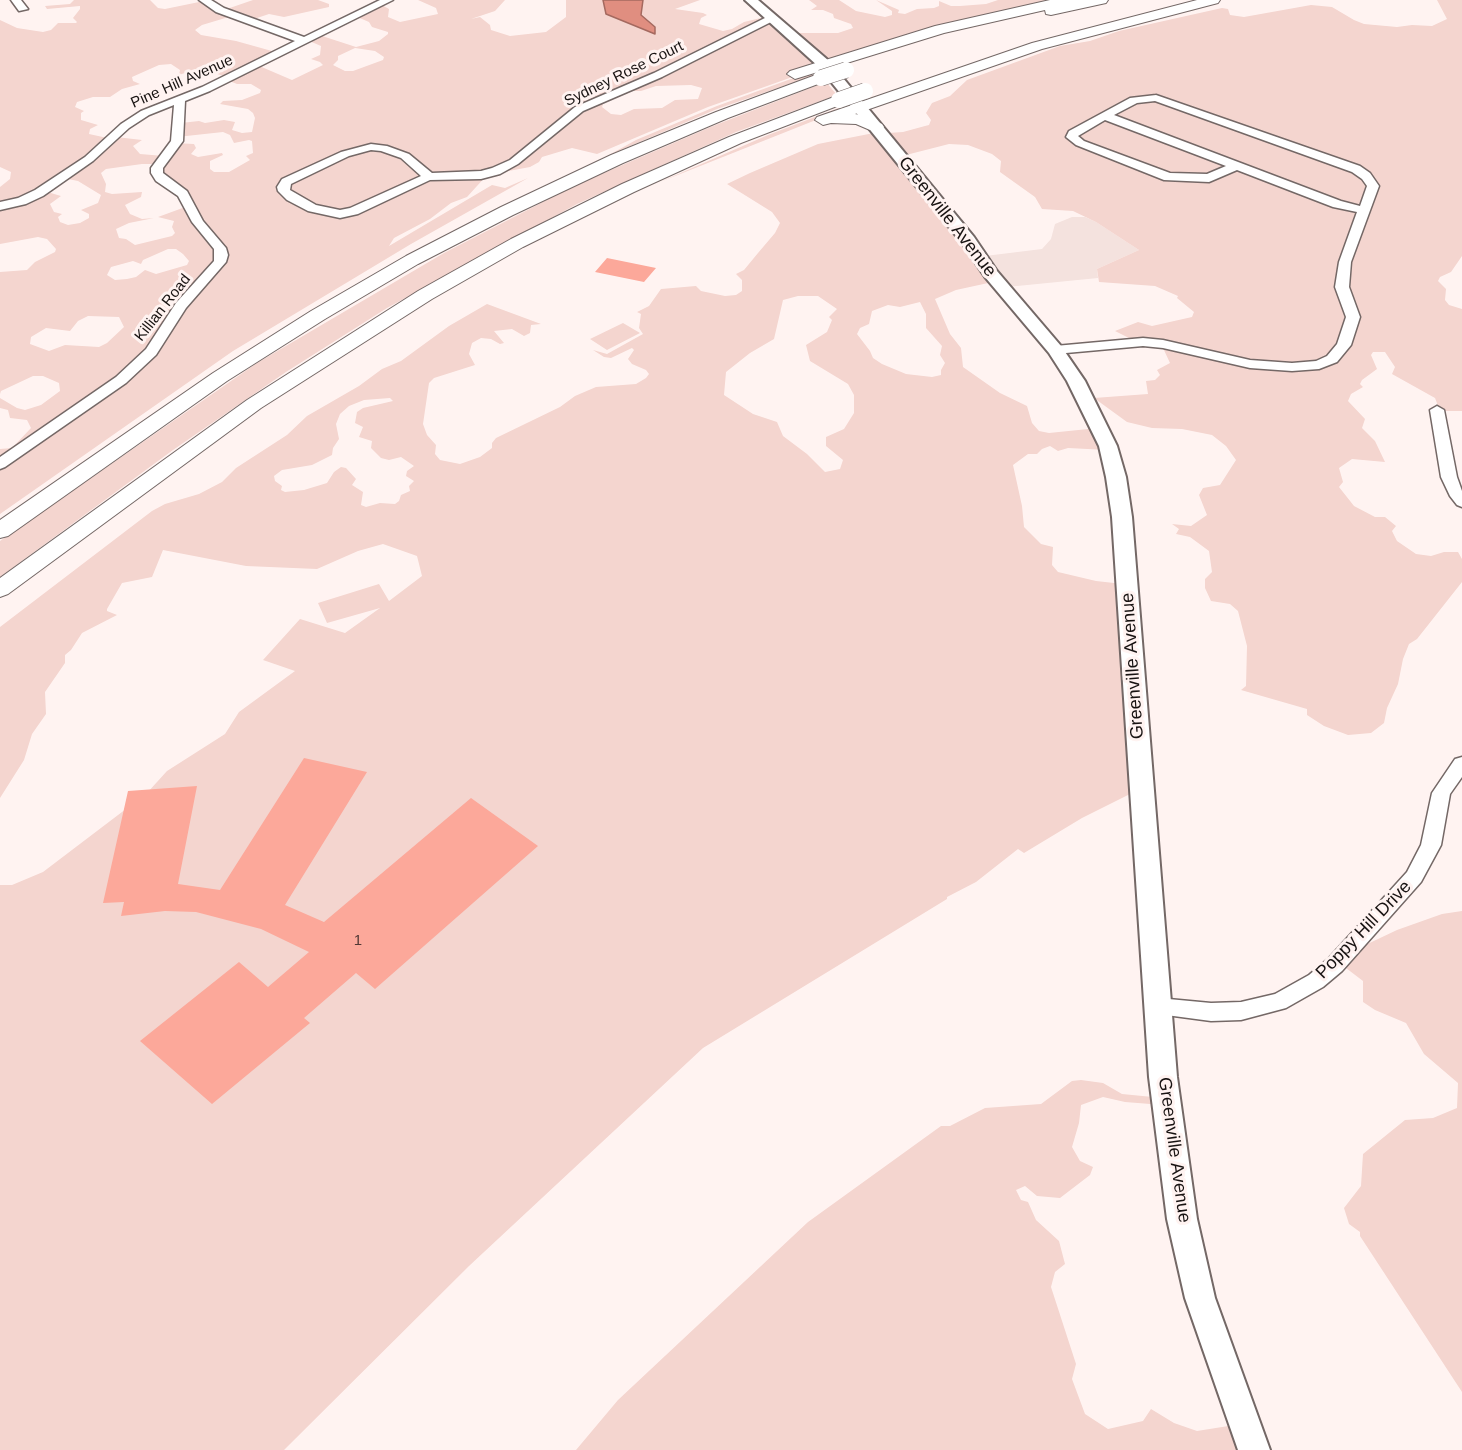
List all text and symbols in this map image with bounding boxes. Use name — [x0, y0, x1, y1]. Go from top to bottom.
street label: Sydney Rose Court — [562, 37, 686, 111]
street label: Pine Hill Avenue — [128, 51, 236, 113]
street label: Greenville Avenue — [893, 153, 1001, 281]
street label: Killian Road — [131, 271, 195, 345]
street label: Greenville Avenue — [1117, 592, 1149, 740]
street label: Poppy Hill Drive — [1312, 876, 1416, 984]
house number: 1 — [354, 932, 362, 950]
street label: Greenville Avenue — [1153, 1076, 1195, 1224]

